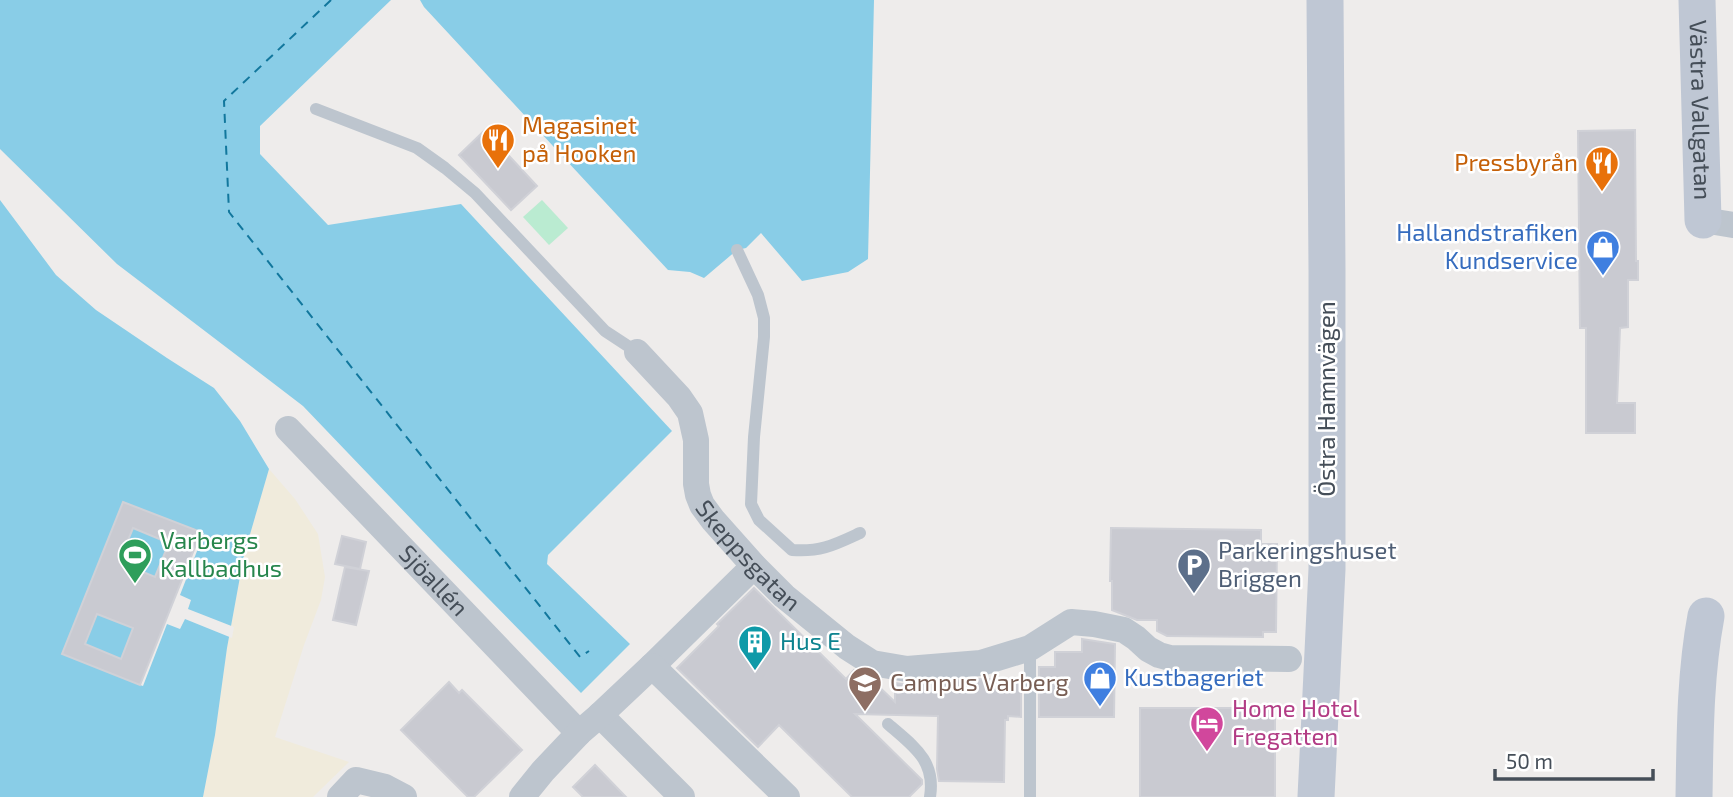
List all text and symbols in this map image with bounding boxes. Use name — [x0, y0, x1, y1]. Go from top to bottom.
street label: Västra Vallgatan — [1685, 19, 1718, 200]
place label: Magasinet på Hooken — [522, 110, 637, 167]
restaurant icon: Magasinet på Hooken — [479, 121, 517, 170]
restaurant icon: Pressbyrån — [1583, 144, 1621, 193]
place label: Pressbyrån — [1454, 147, 1578, 176]
place label: Hallandstrafiken Kundservice — [1396, 217, 1578, 274]
shop icon: Hallandstrafiken Kundservice — [1584, 228, 1622, 277]
street label: Östra Hamnvägen — [1311, 301, 1340, 497]
street label: Skeppsgatan — [690, 494, 807, 616]
place label: Varbergs Kallbadhus — [160, 525, 282, 582]
place label: Parkeringshuset Briggen — [1218, 535, 1397, 592]
sports icon: Varbergs Kallbadhus — [116, 536, 154, 585]
street label: Sjöallén — [394, 538, 475, 621]
parking icon: Parkeringshuset Briggen — [1175, 546, 1213, 595]
building icon: Hus E — [736, 623, 774, 672]
place label: Hus E — [780, 626, 841, 655]
shop icon: Kustbageriet — [1081, 659, 1119, 708]
place label: Kustbageriet — [1124, 662, 1264, 691]
school or university icon: Campus Varberg — [846, 664, 884, 713]
place label: Campus Varberg — [890, 667, 1069, 696]
place label: Home Hotel Fregatten — [1232, 693, 1360, 750]
hotel icon: Home Hotel Fregatten — [1188, 704, 1226, 753]
scale bar — [1495, 738, 1652, 782]
text: 50 m — [1506, 748, 1553, 773]

